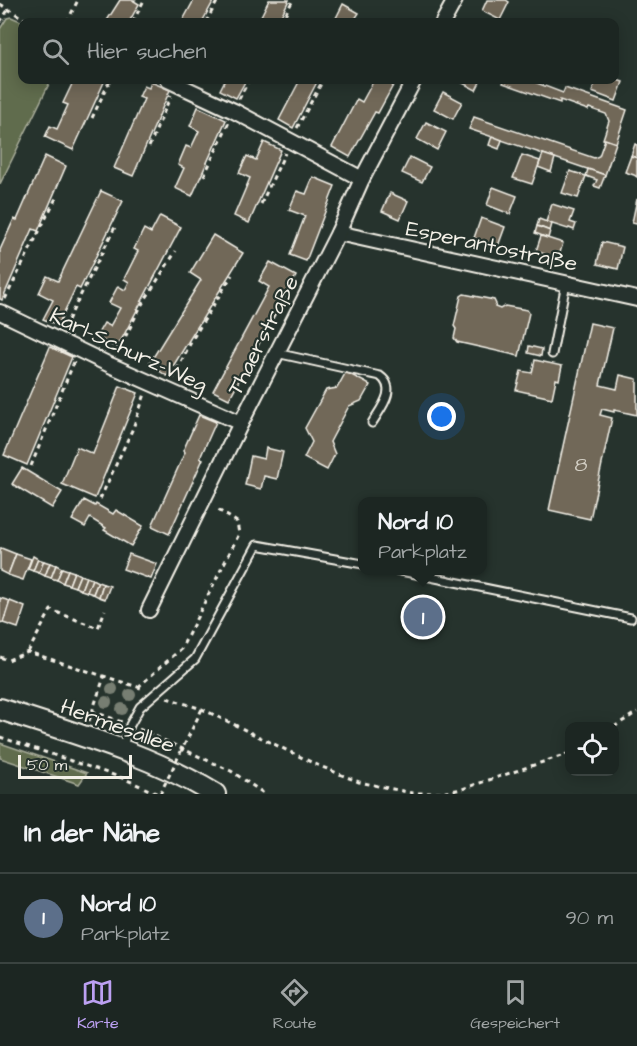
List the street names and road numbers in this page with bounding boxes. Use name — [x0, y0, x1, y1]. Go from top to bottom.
street label: Esperantostraße — [403, 213, 580, 280]
street label: Thaerstraße — [220, 270, 307, 401]
street label: Karl-Schurz-Weg — [44, 300, 212, 401]
street label: Hermesallee — [56, 691, 179, 761]

